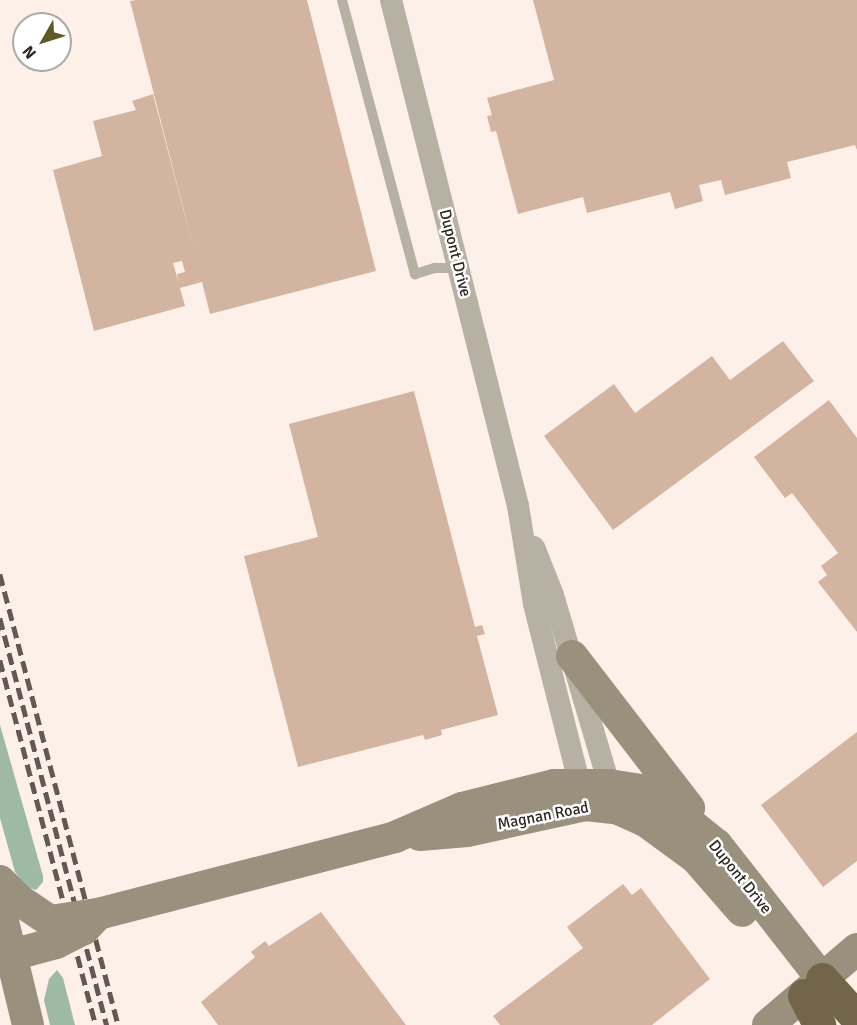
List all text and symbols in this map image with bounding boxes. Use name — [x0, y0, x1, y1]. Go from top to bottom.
north arrow — [12, 12, 72, 72]
text: N — [18, 41, 41, 63]
street label: Dupont Drive — [435, 207, 475, 299]
street label: Magnan Road — [496, 798, 590, 834]
street label: Dupont Drive — [704, 836, 776, 918]

